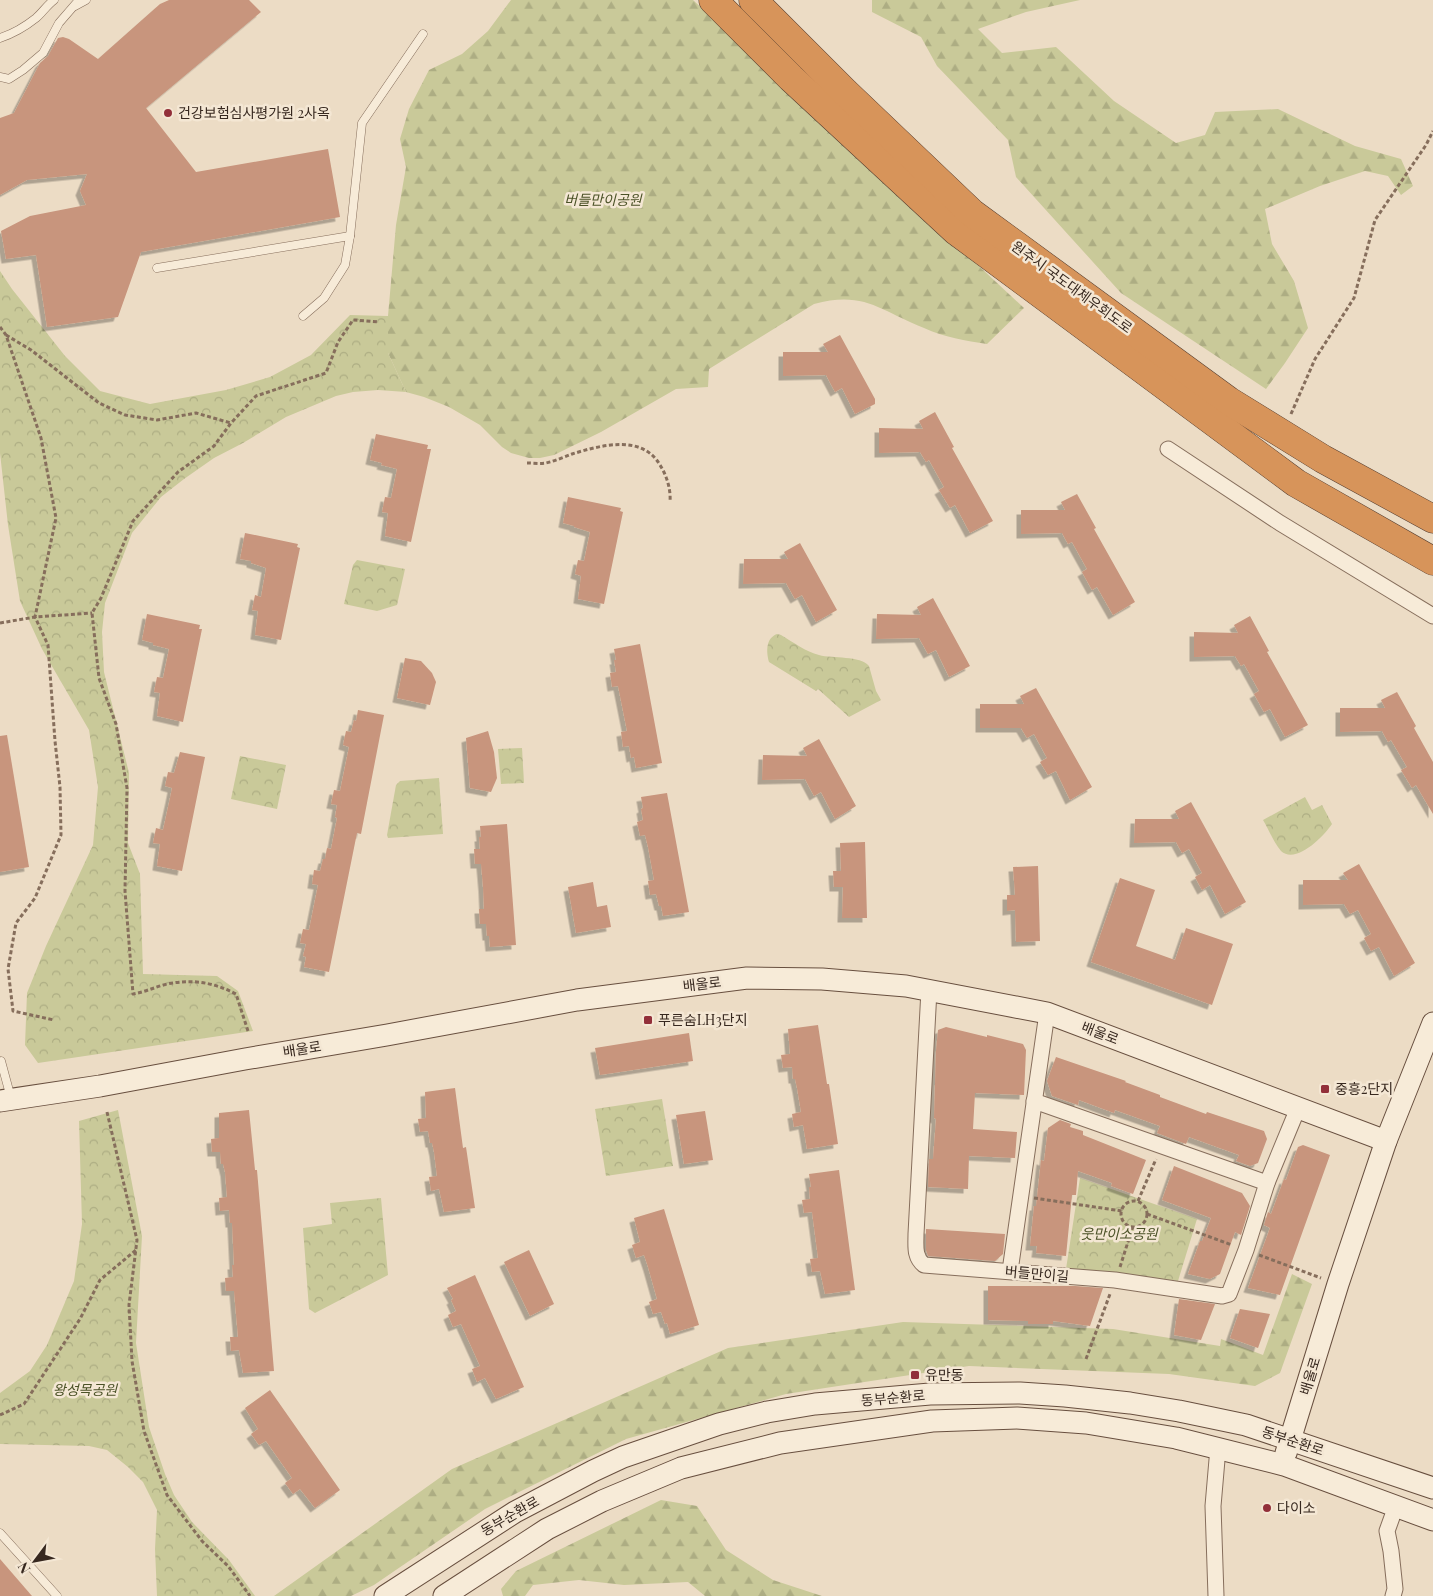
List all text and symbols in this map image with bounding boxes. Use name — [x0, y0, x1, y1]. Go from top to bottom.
place label: 건강보험심사평가원 2사옥 — [178, 103, 330, 122]
marker: 건강보험심사평가원 2사옥 — [162, 107, 174, 119]
park label: 버들만이공원 — [564, 190, 643, 209]
street label: 원주시 국도대체우회도로 — [1008, 236, 1137, 337]
street label: 배울로 — [682, 972, 722, 995]
place label: 푸른숨LH3단지 — [658, 1010, 748, 1029]
marker: 푸른숨LH3단지 — [642, 1014, 654, 1026]
street label: 배울로 — [1079, 1017, 1122, 1048]
street label: 배울로 — [281, 1036, 323, 1061]
place label: 중흥2단지 — [1335, 1079, 1393, 1098]
marker: 중흥2단지 — [1319, 1083, 1331, 1095]
park label: 웃만이소공원 — [1080, 1224, 1159, 1243]
street label: 버들만이길 — [1004, 1261, 1070, 1286]
street label: 배울로 — [1295, 1354, 1324, 1397]
place label: 유만동 — [925, 1365, 964, 1384]
marker: 유만동 — [909, 1369, 921, 1381]
park label: 왕성목공원 — [53, 1380, 118, 1399]
street label: 동부순환로 — [860, 1385, 926, 1410]
street label: 동부순환로 — [1260, 1422, 1327, 1460]
street label: 동부순환로 — [477, 1491, 542, 1540]
place label: 다이소 — [1277, 1498, 1316, 1517]
marker: 다이소 — [1261, 1502, 1273, 1514]
north arrow — [10, 1536, 60, 1586]
text: N — [13, 1559, 34, 1577]

